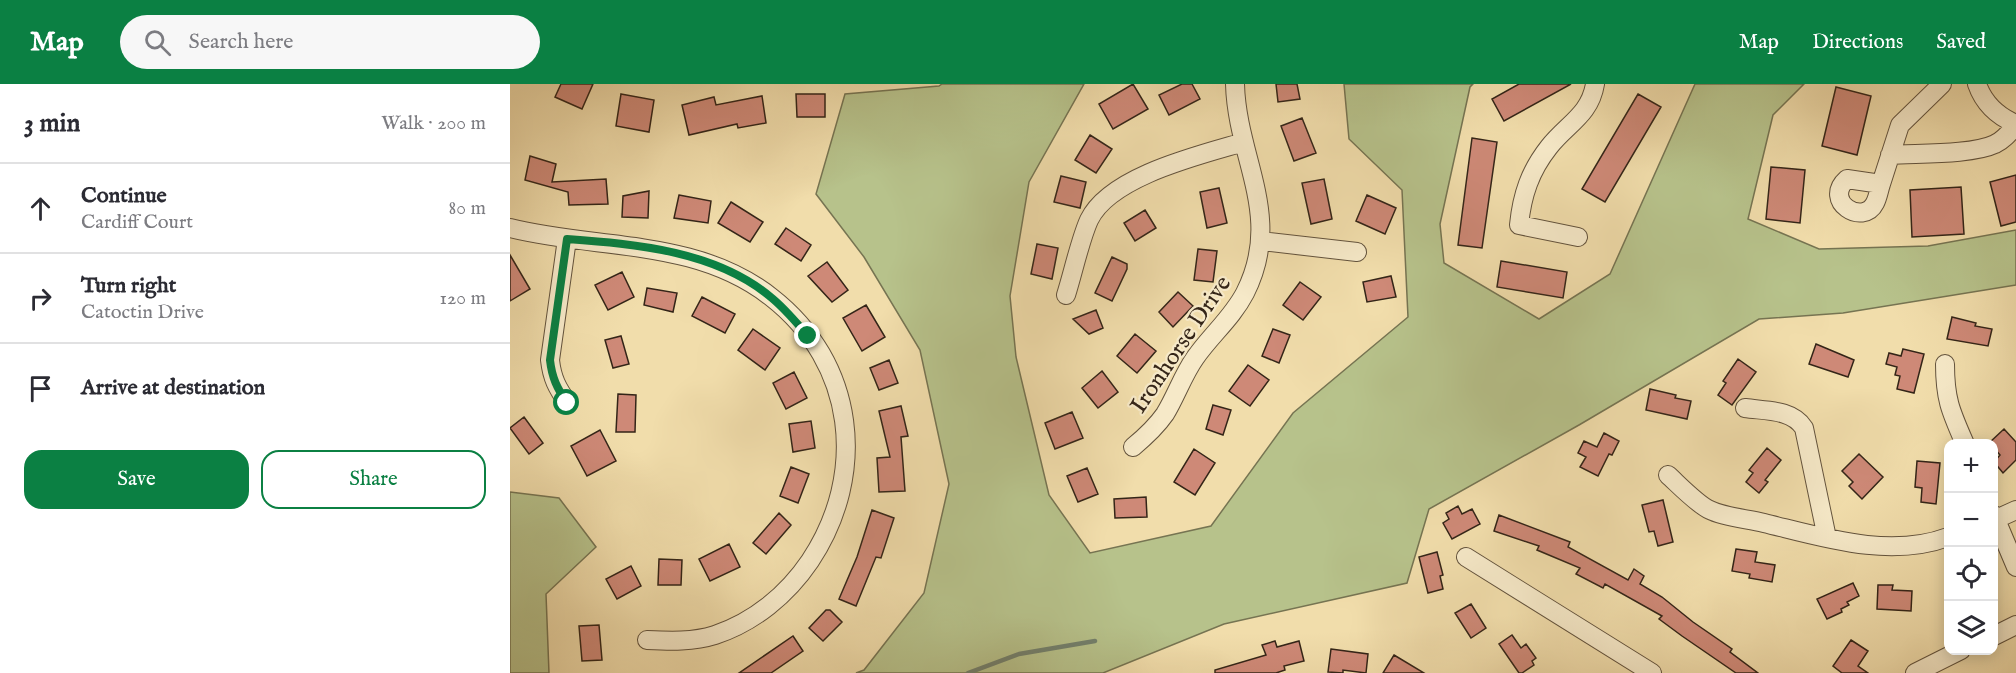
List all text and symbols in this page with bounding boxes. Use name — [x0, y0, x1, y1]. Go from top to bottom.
search box — [120, 15, 540, 69]
text: Map — [30, 25, 84, 60]
icon: search — [141, 26, 174, 59]
text: Search here — [189, 28, 293, 56]
text: Map — [1739, 29, 1779, 56]
text: Directions — [1812, 29, 1903, 56]
text: Saved — [1936, 29, 1986, 56]
text: 3 min — [24, 107, 80, 140]
text: Walk · 200 m — [381, 111, 486, 136]
text: Continue — [81, 182, 167, 210]
icon: ahead — [24, 192, 57, 225]
text: 80 m — [449, 196, 486, 221]
text: Cardiff Court — [81, 210, 193, 235]
street label: Ironhorse Drive — [1124, 270, 1239, 420]
text: Turn right — [81, 272, 176, 300]
icon: right — [24, 282, 57, 315]
text: 120 m — [440, 286, 486, 311]
text: Catoctin Drive — [81, 300, 204, 325]
route end — [794, 322, 820, 348]
icon: arrive — [24, 372, 57, 405]
text: Arrive at destination — [81, 374, 265, 402]
route start — [553, 389, 579, 415]
map controls — [1944, 439, 1998, 655]
button: + — [1944, 439, 1998, 493]
button: Save — [24, 450, 249, 509]
button: Share — [261, 450, 486, 509]
button: − — [1944, 493, 1998, 547]
button: locate — [1944, 547, 1998, 601]
button: layers — [1944, 601, 1998, 655]

